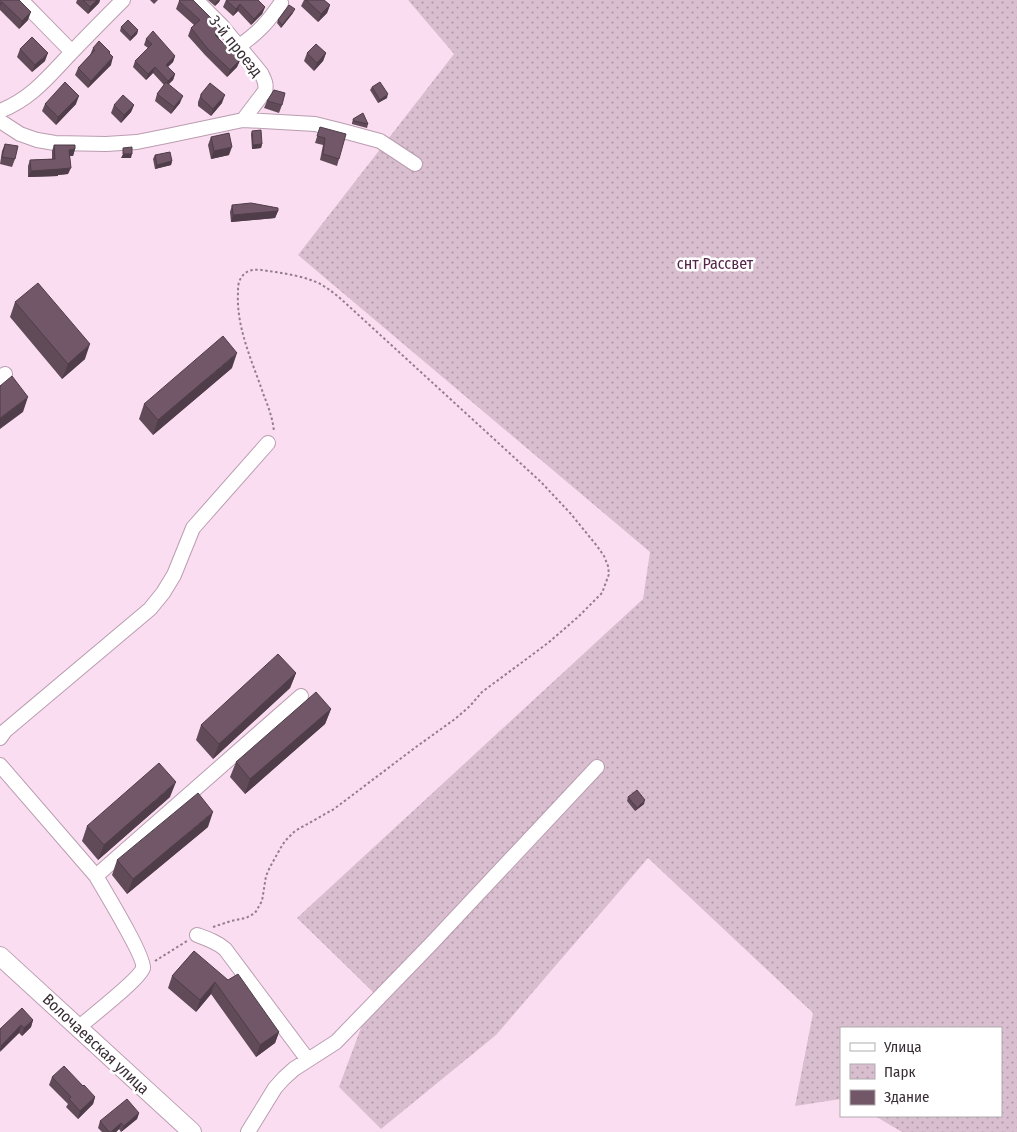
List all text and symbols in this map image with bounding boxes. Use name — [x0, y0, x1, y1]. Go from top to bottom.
street label: 3-й проезд — [206, 11, 266, 81]
park label: снт Рассвет — [677, 254, 754, 273]
street label: Волочаевская улица — [39, 990, 153, 1098]
legend — [840, 1027, 1002, 1117]
text: Улица — [883, 1038, 922, 1056]
text: Парк — [884, 1063, 915, 1081]
text: Здание — [884, 1088, 930, 1106]

